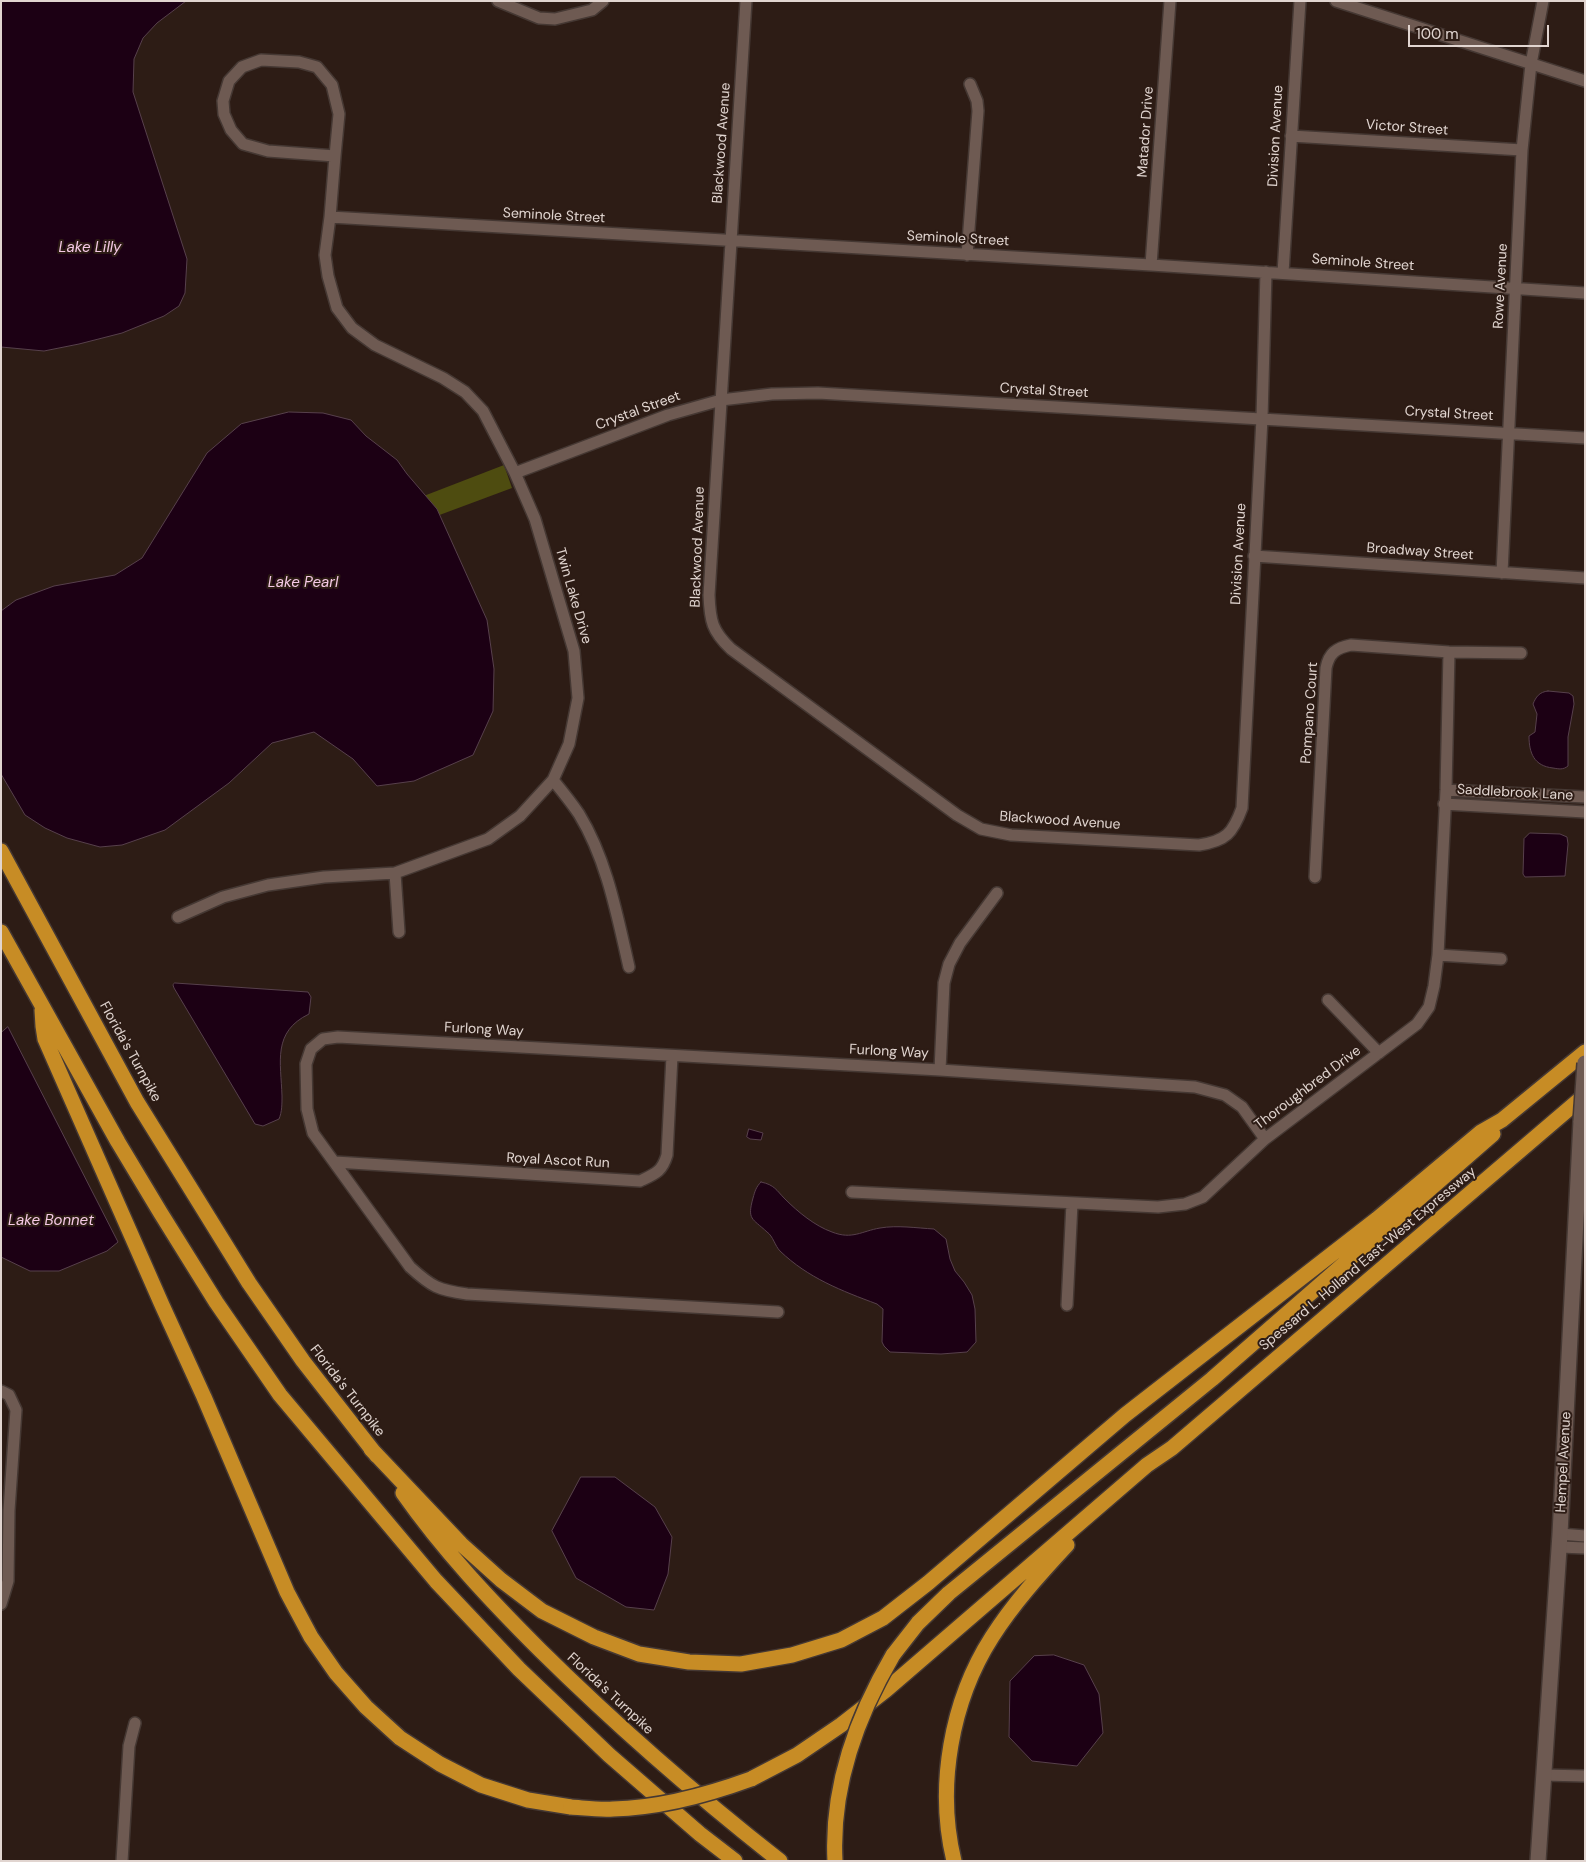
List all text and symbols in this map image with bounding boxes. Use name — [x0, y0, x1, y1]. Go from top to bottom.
scale bar — [1411, 15, 1552, 47]
text: 100 m — [1416, 24, 1459, 44]
street label: Blackwood Avenue — [709, 82, 735, 204]
street label: Division Avenue — [1265, 85, 1287, 187]
street label: Matador Drive — [1134, 86, 1158, 178]
street label: Victor Street — [1365, 117, 1449, 139]
street label: Seminole Street — [502, 205, 606, 227]
street label: Seminole Street — [906, 228, 1010, 250]
water label: Lake Lilly — [59, 239, 121, 257]
street label: Rowe Avenue — [1490, 243, 1512, 329]
street label: Seminole Street — [1311, 251, 1415, 275]
street label: Crystal Street — [999, 380, 1089, 402]
street label: Crystal Street — [593, 388, 683, 434]
street label: Crystal Street — [1404, 403, 1494, 425]
street label: Blackwood Avenue — [687, 486, 709, 608]
street label: Division Avenue — [1228, 503, 1250, 605]
street label: Broadway Street — [1366, 540, 1474, 564]
street label: Twin Lake Drive — [551, 546, 595, 646]
water label: Lake Pearl — [268, 574, 338, 592]
street label: Pompano Court — [1298, 662, 1322, 764]
street label: Saddlebrook Lane — [1456, 782, 1574, 804]
street label: Blackwood Avenue — [999, 808, 1121, 834]
street label: Florida's Turnpike — [96, 999, 164, 1105]
street label: Furlong Way — [444, 1020, 524, 1040]
street label: Furlong Way — [849, 1042, 929, 1062]
street label: Thoroughbred Drive — [1252, 1043, 1364, 1133]
street label: Royal Ascot Run — [506, 1150, 610, 1172]
street label: Spessard L. Holland East-West Expressway — [1256, 1163, 1480, 1355]
water label: Lake Bonnet — [8, 1212, 94, 1230]
street label: Florida's Turnpike — [306, 1342, 388, 1440]
street label: Hempel Avenue — [1553, 1411, 1575, 1513]
street label: Florida's Turnpike — [563, 1650, 657, 1738]

